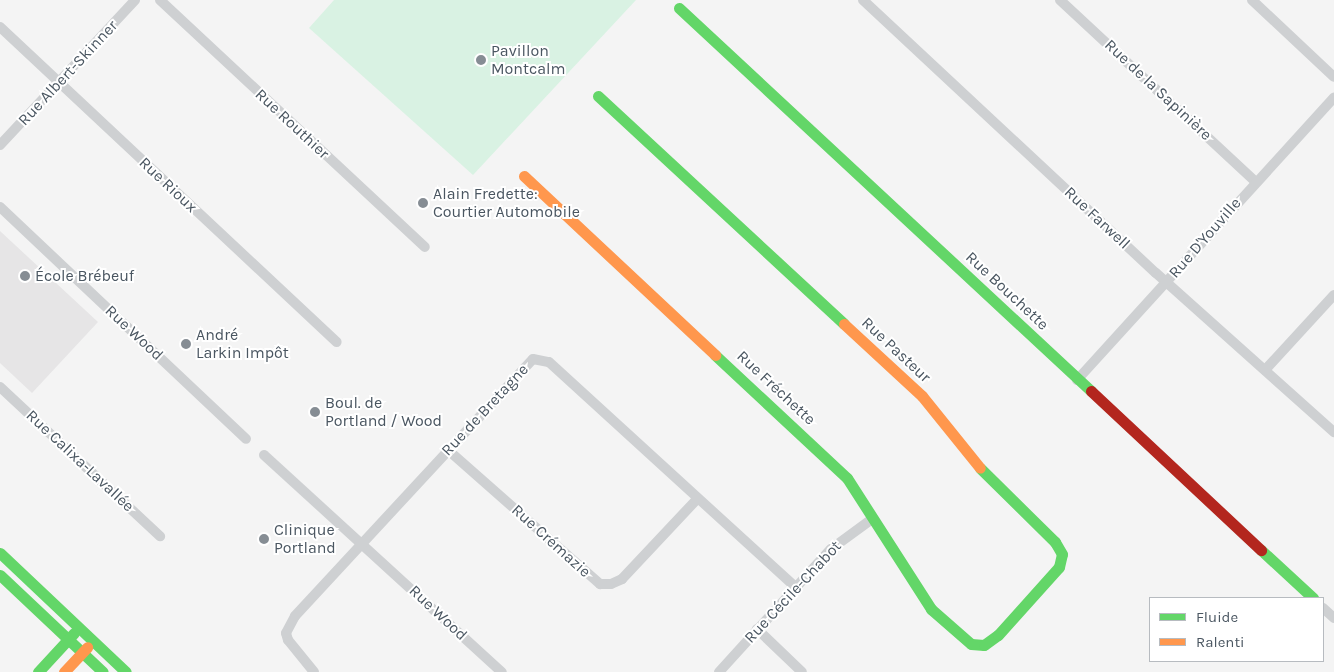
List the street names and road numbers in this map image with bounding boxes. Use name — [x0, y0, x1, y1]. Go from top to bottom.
street label: Rue Albert-Skinner — [14, 16, 122, 130]
street label: Rue de la Sapinière — [1101, 35, 1215, 145]
street label: Rue Routhier — [251, 85, 333, 163]
street label: Rue Rioux — [135, 153, 201, 217]
street label: Rue Farwell — [1060, 183, 1134, 253]
street label: Rue D'Youville — [1165, 194, 1245, 282]
street label: Rue Bouchette — [962, 248, 1052, 334]
street label: Rue Wood — [101, 301, 167, 365]
street label: Rue Pasteur — [858, 313, 934, 387]
street label: Rue Fréchette — [733, 347, 819, 429]
street label: Rue de Bretagne — [438, 360, 532, 460]
street label: Rue Calixa-Lavallée — [22, 406, 138, 516]
street label: Rue Crémazie — [508, 501, 594, 581]
street label: Rue Cécile-Chabot — [741, 537, 845, 647]
street label: Rue Wood — [405, 581, 471, 645]

